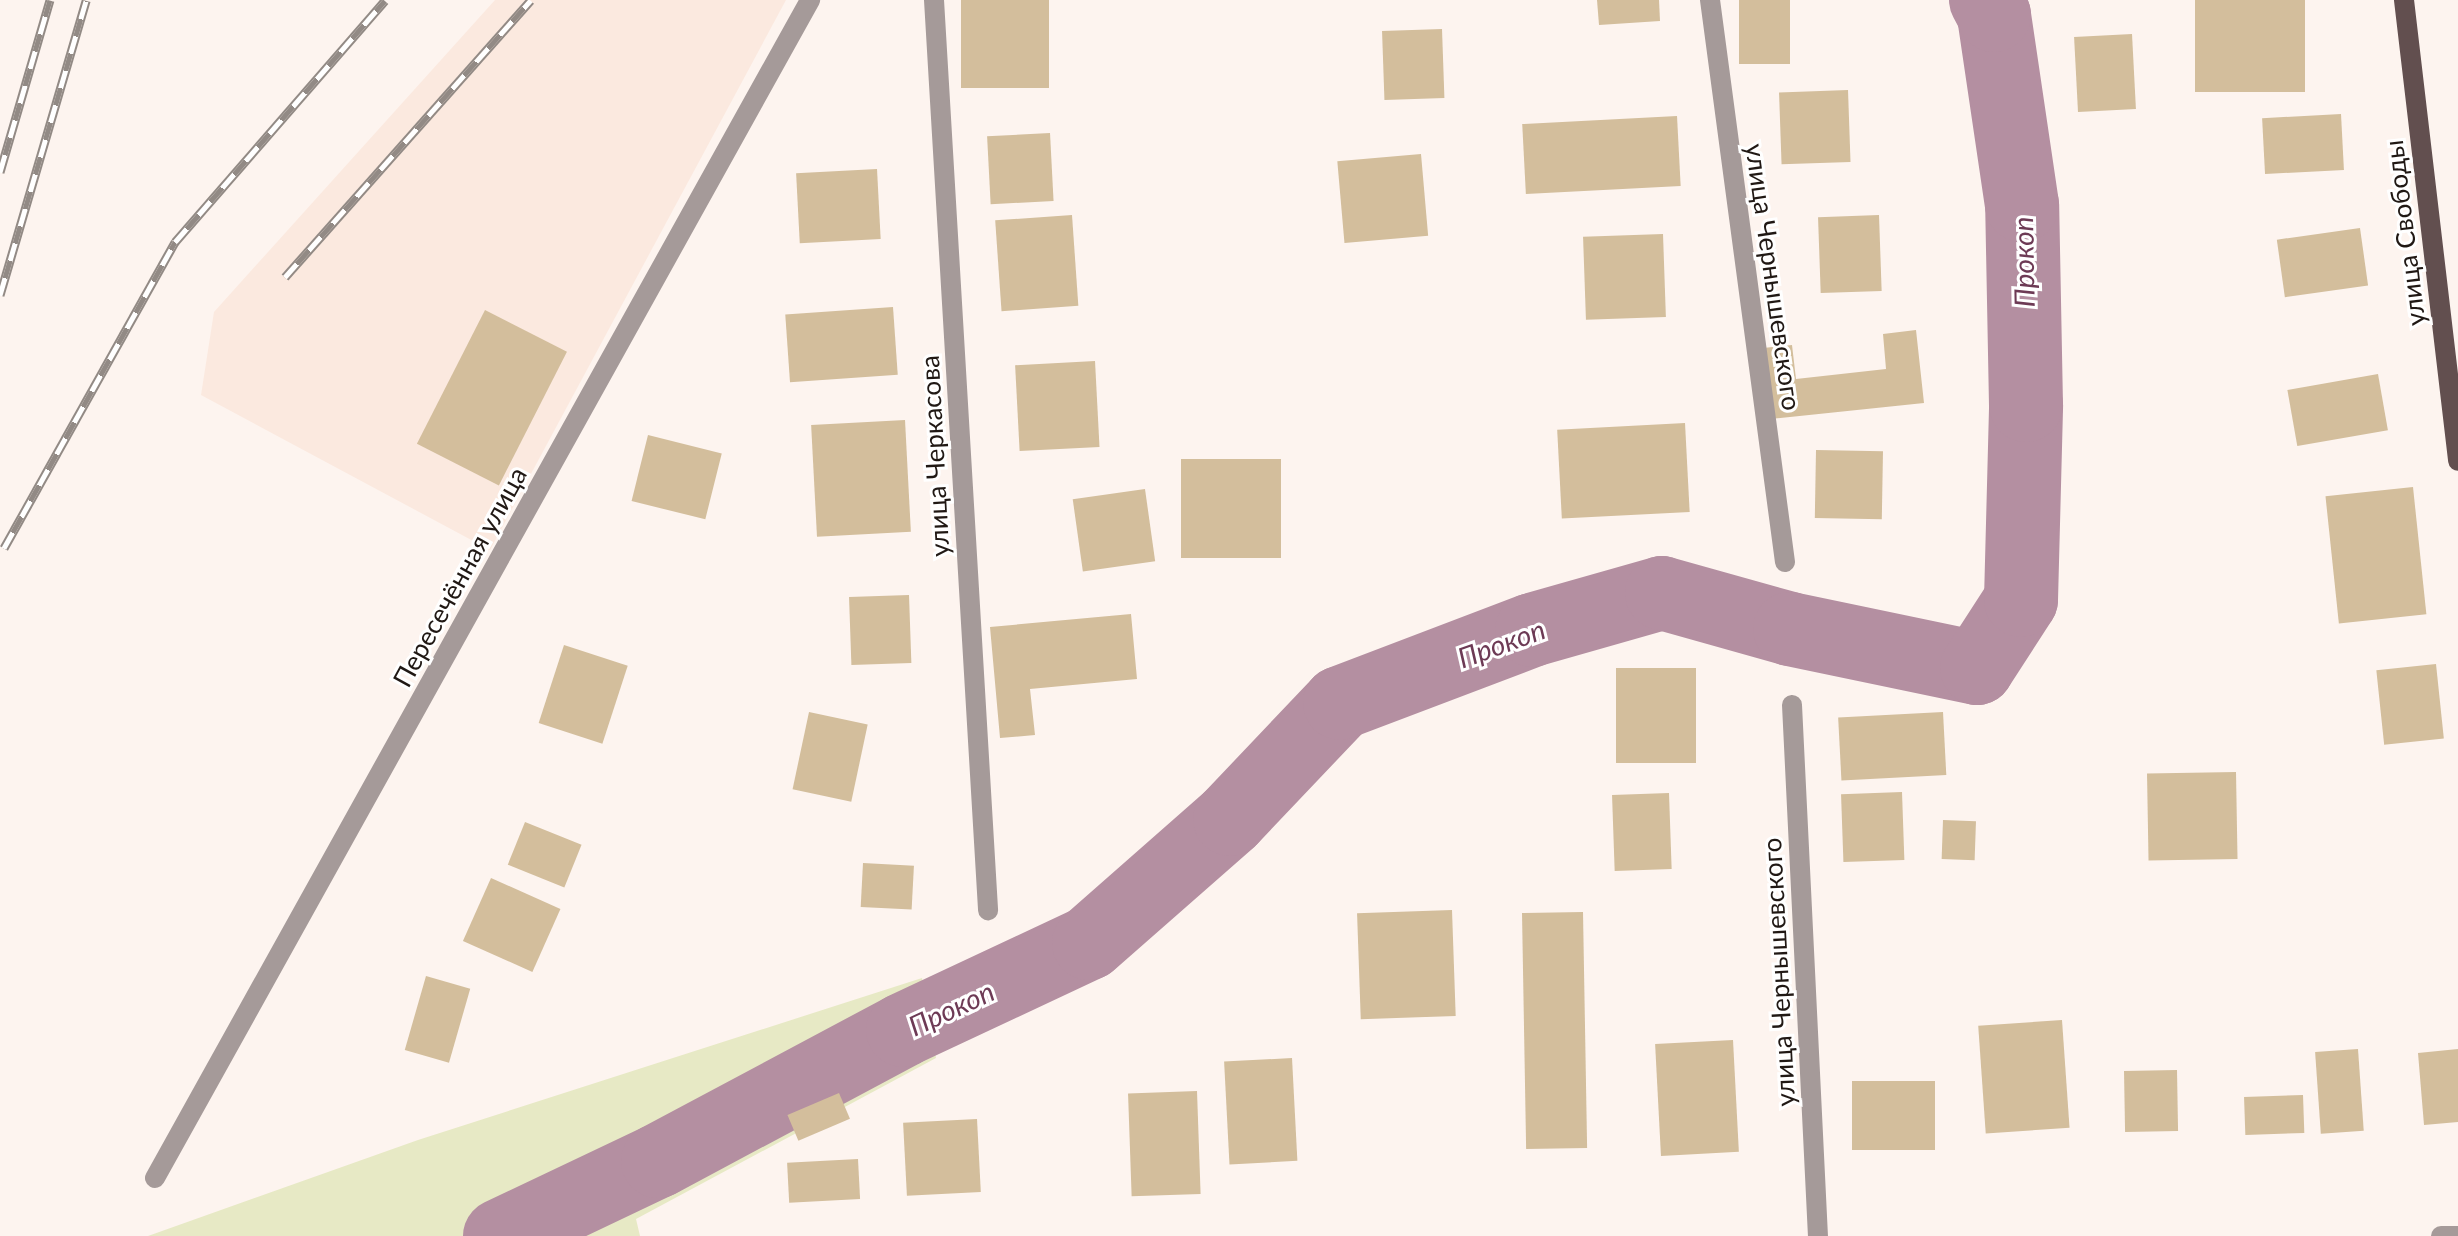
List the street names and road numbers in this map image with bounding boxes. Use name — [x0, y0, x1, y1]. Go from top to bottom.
street label: улица Свободы — [2378, 138, 2432, 328]
street label: улица Чернышевского — [1739, 142, 1807, 412]
street label: улица Черкасова — [914, 354, 956, 558]
street label: Пересечённая улица — [387, 462, 533, 692]
street label: улица Чернышевского — [1756, 837, 1802, 1107]

